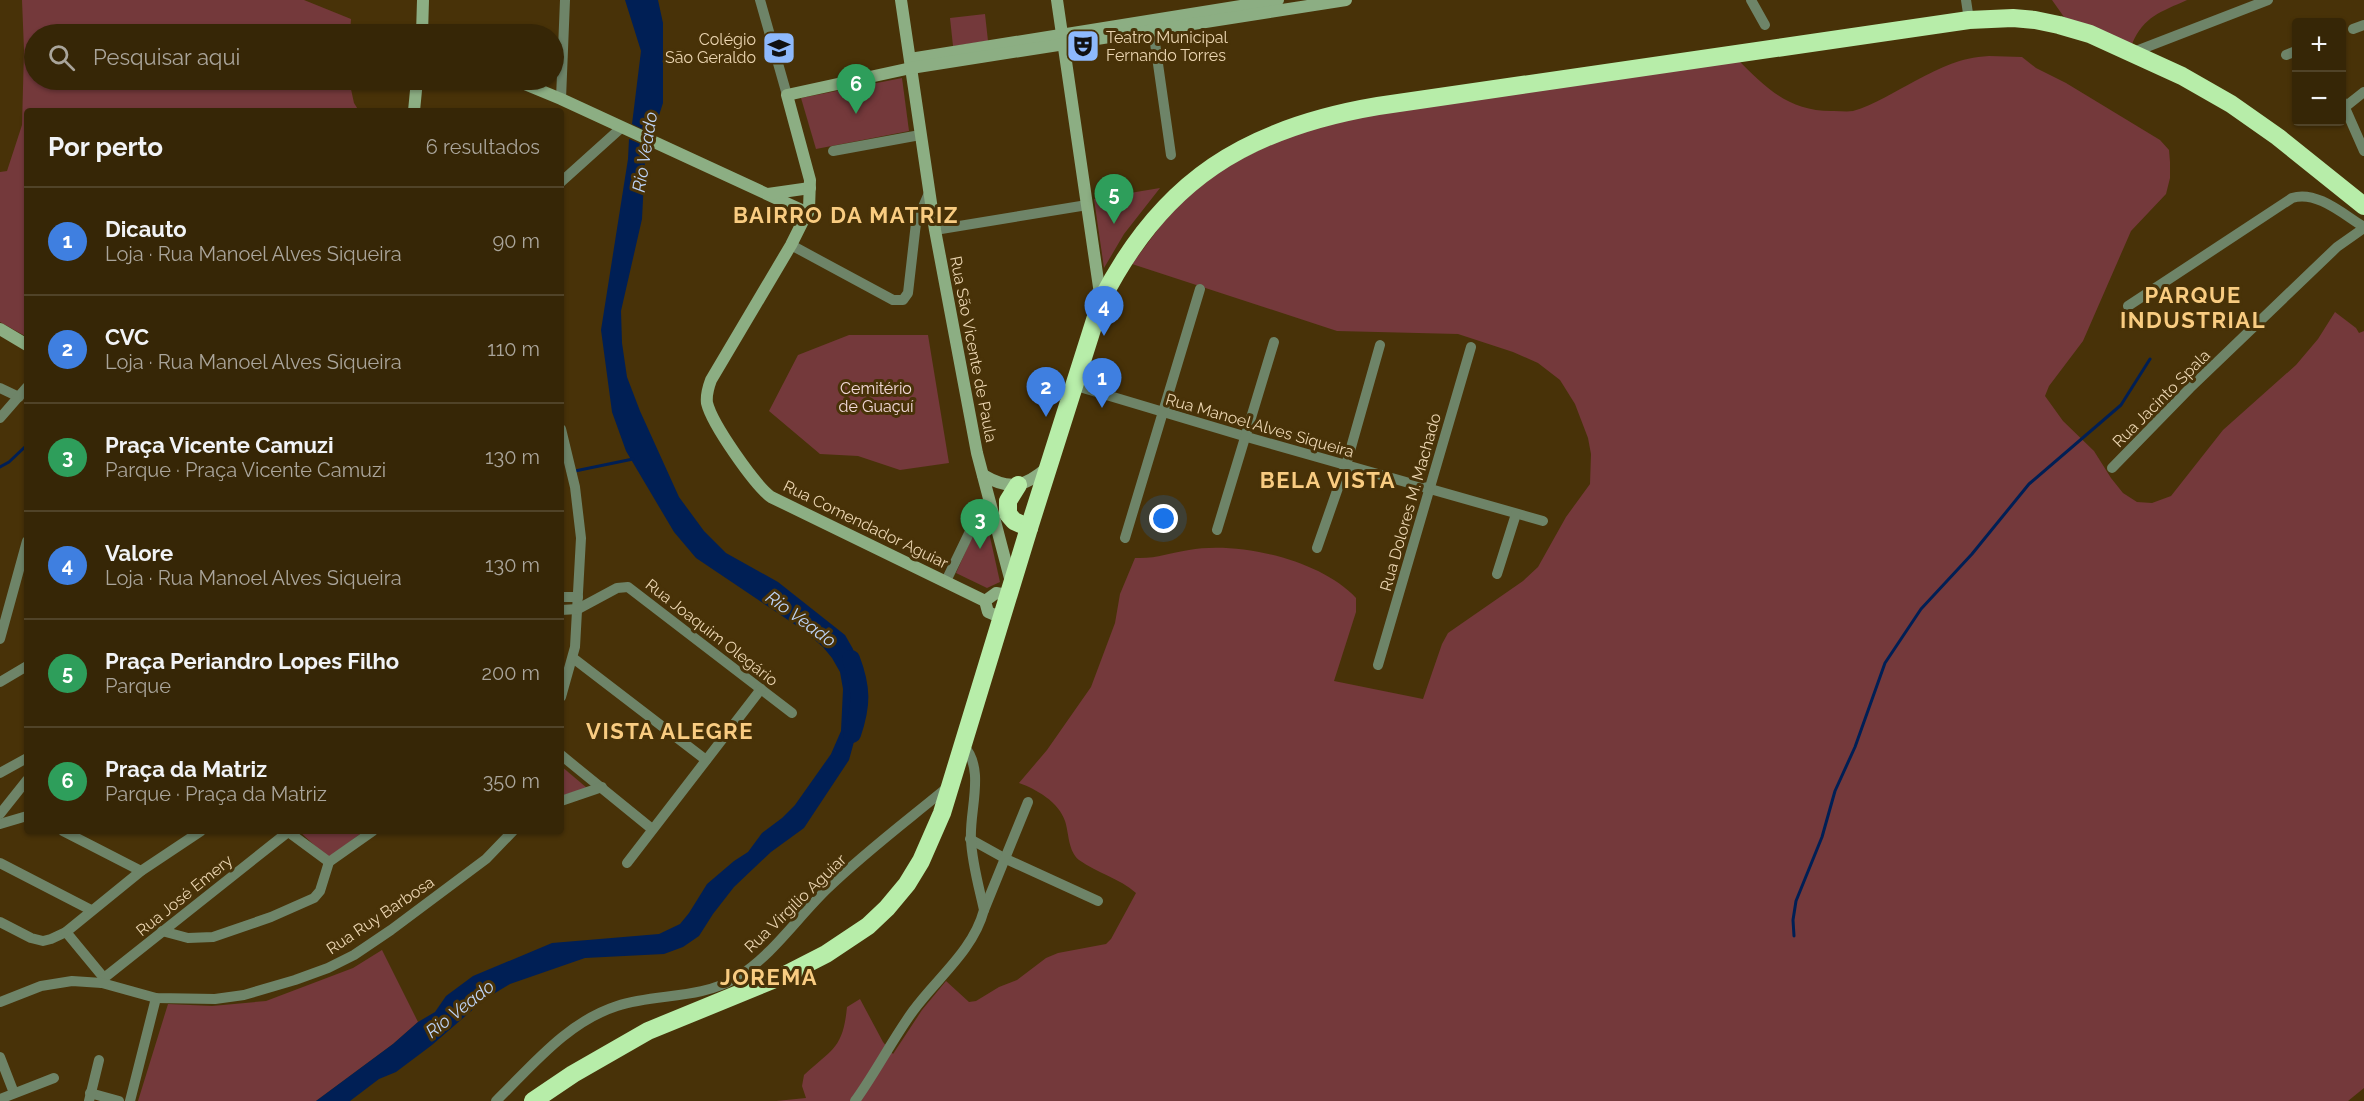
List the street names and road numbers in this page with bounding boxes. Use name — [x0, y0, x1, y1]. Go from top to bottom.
street label: Rua São Vicente de Paula — [946, 254, 1001, 444]
street label: Rua Jacinto Spala — [2109, 346, 2214, 451]
street label: Rua Manoel Alves Siqueira — [1163, 389, 1356, 462]
street label: Rua Dolores M. Machado — [1376, 411, 1445, 593]
street label: Rua Comendador Aguiar — [780, 476, 952, 573]
street label: Rua Joaquim Olegário — [642, 575, 782, 690]
street label: Rua Virgilio Aguiar — [741, 850, 850, 957]
street label: Rua José Emery — [132, 851, 237, 940]
street label: Rua Ruy Barbosa — [323, 872, 438, 958]

